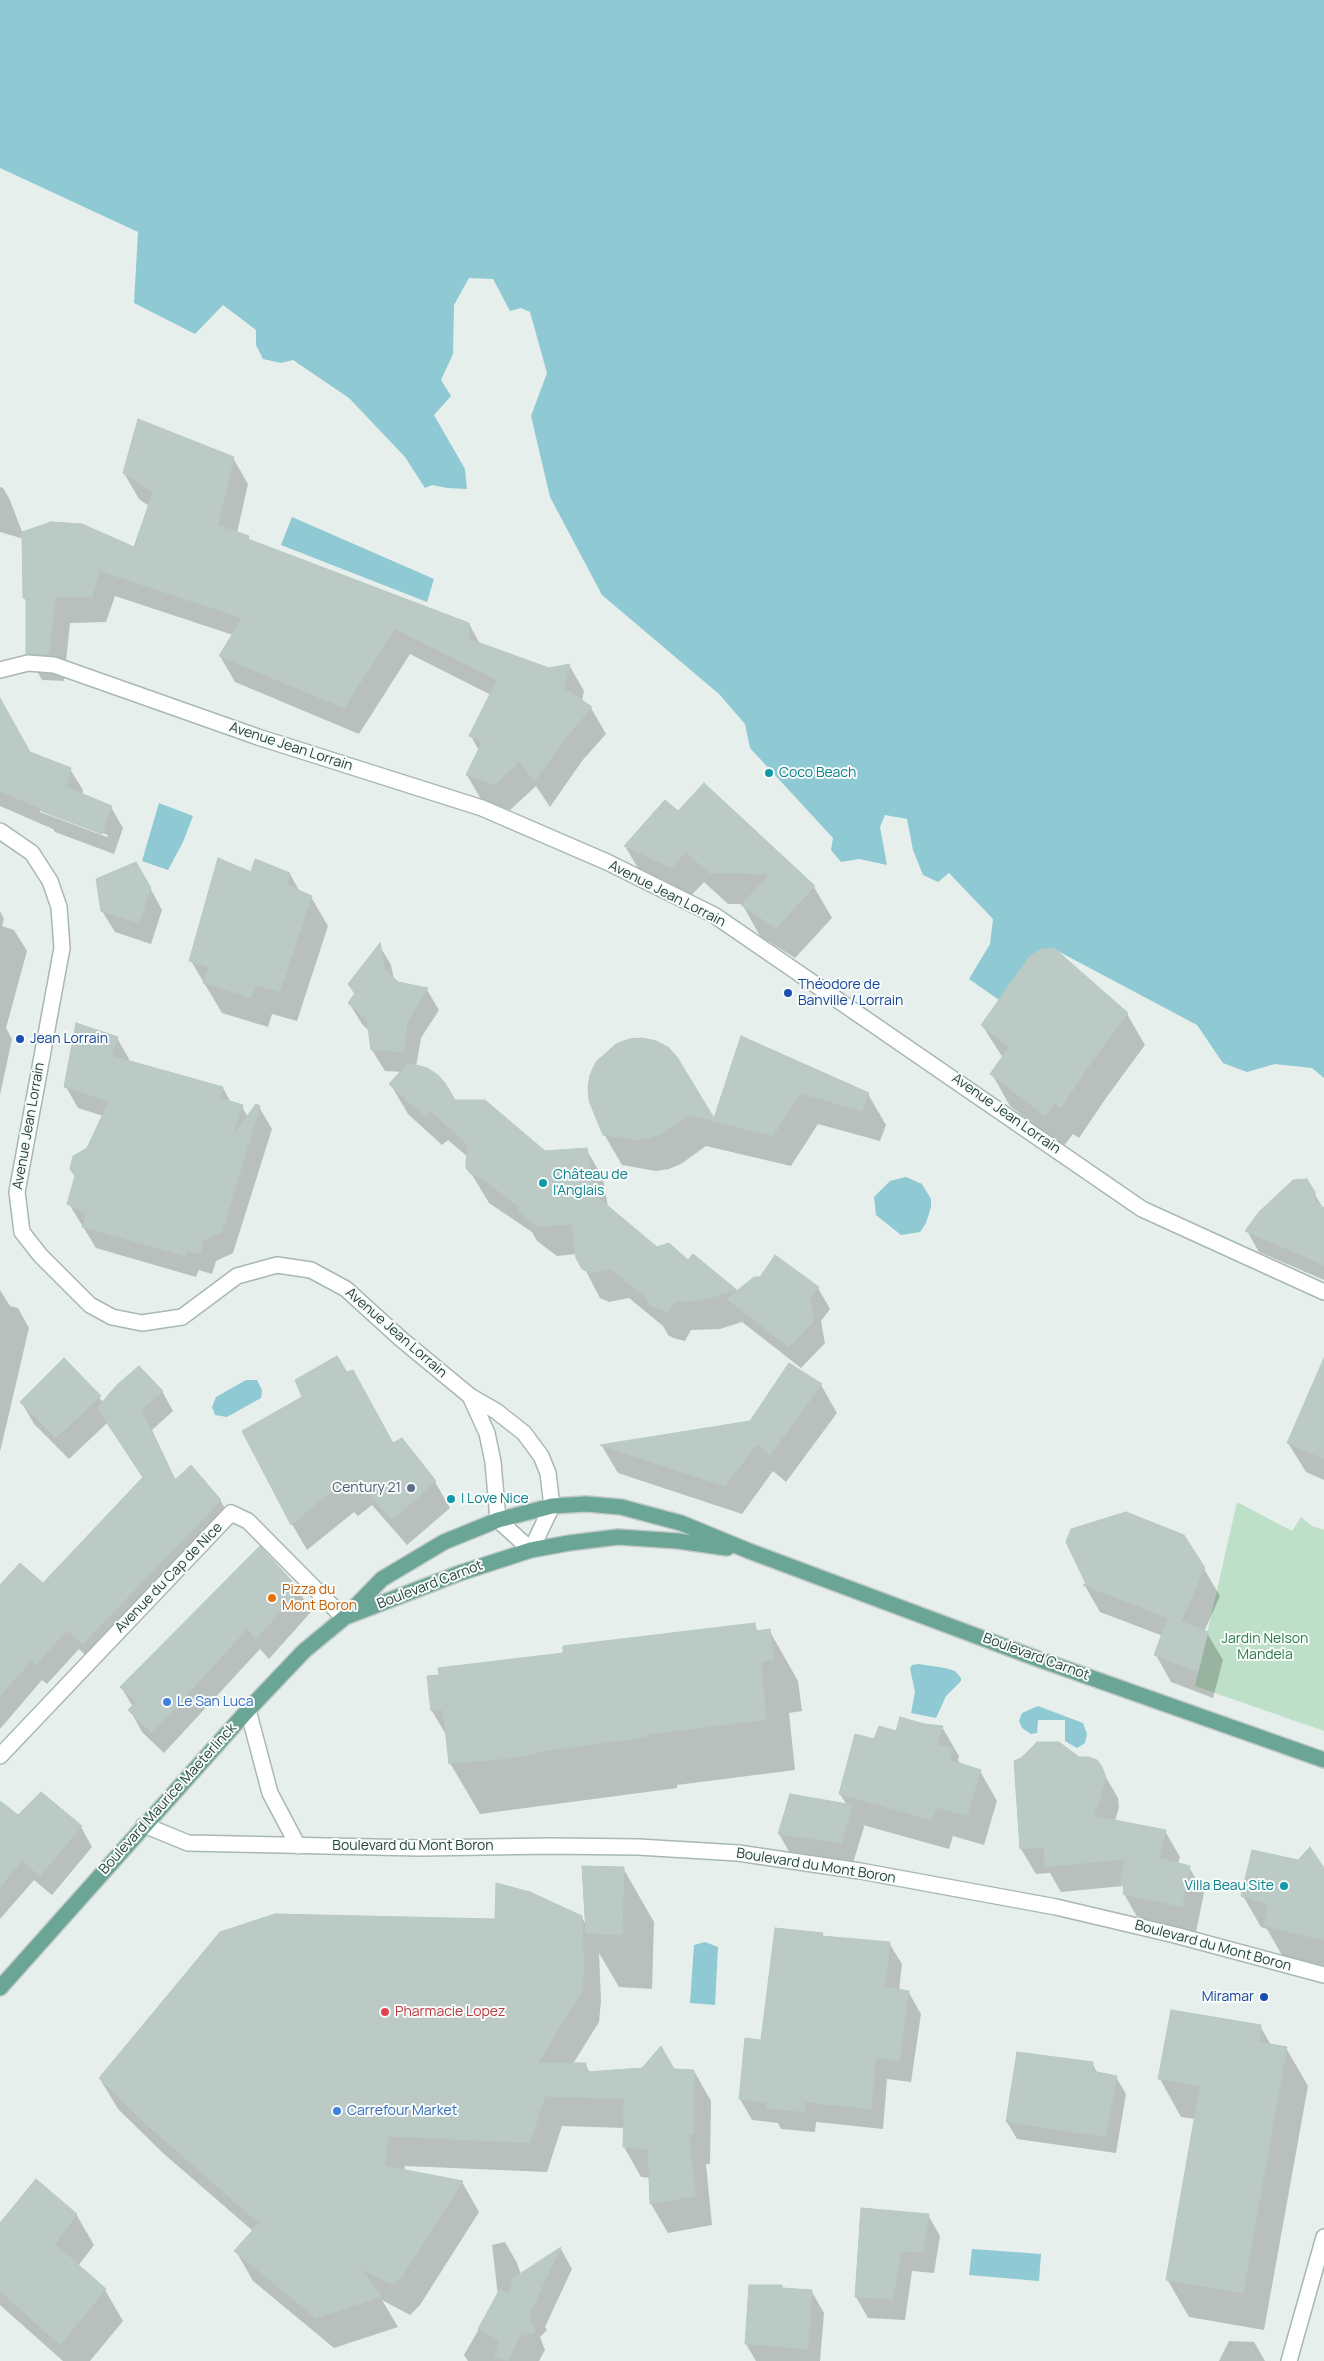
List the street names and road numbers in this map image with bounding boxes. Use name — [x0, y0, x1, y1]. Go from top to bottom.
street label: Avenue Jean Lorrain — [227, 719, 355, 775]
street label: Avenue Jean Lorrain — [606, 857, 728, 931]
street label: Avenue Jean Lorrain — [10, 1061, 48, 1191]
street label: Avenue Jean Lorrain — [948, 1070, 1064, 1158]
street label: Avenue Jean Lorrain — [342, 1284, 450, 1382]
street label: Avenue du Cap de Nice — [112, 1519, 226, 1637]
street label: Boulevard Carnot — [375, 1557, 485, 1613]
street label: Boulevard Carnot — [981, 1630, 1091, 1684]
street label: Boulevard Maurice Maeterlinck — [96, 1720, 240, 1878]
street label: Boulevard du Mont Boron — [332, 1838, 494, 1854]
street label: Boulevard du Mont Boron — [735, 1845, 897, 1887]
street label: Boulevard du Mont Boron — [1133, 1917, 1293, 1975]

